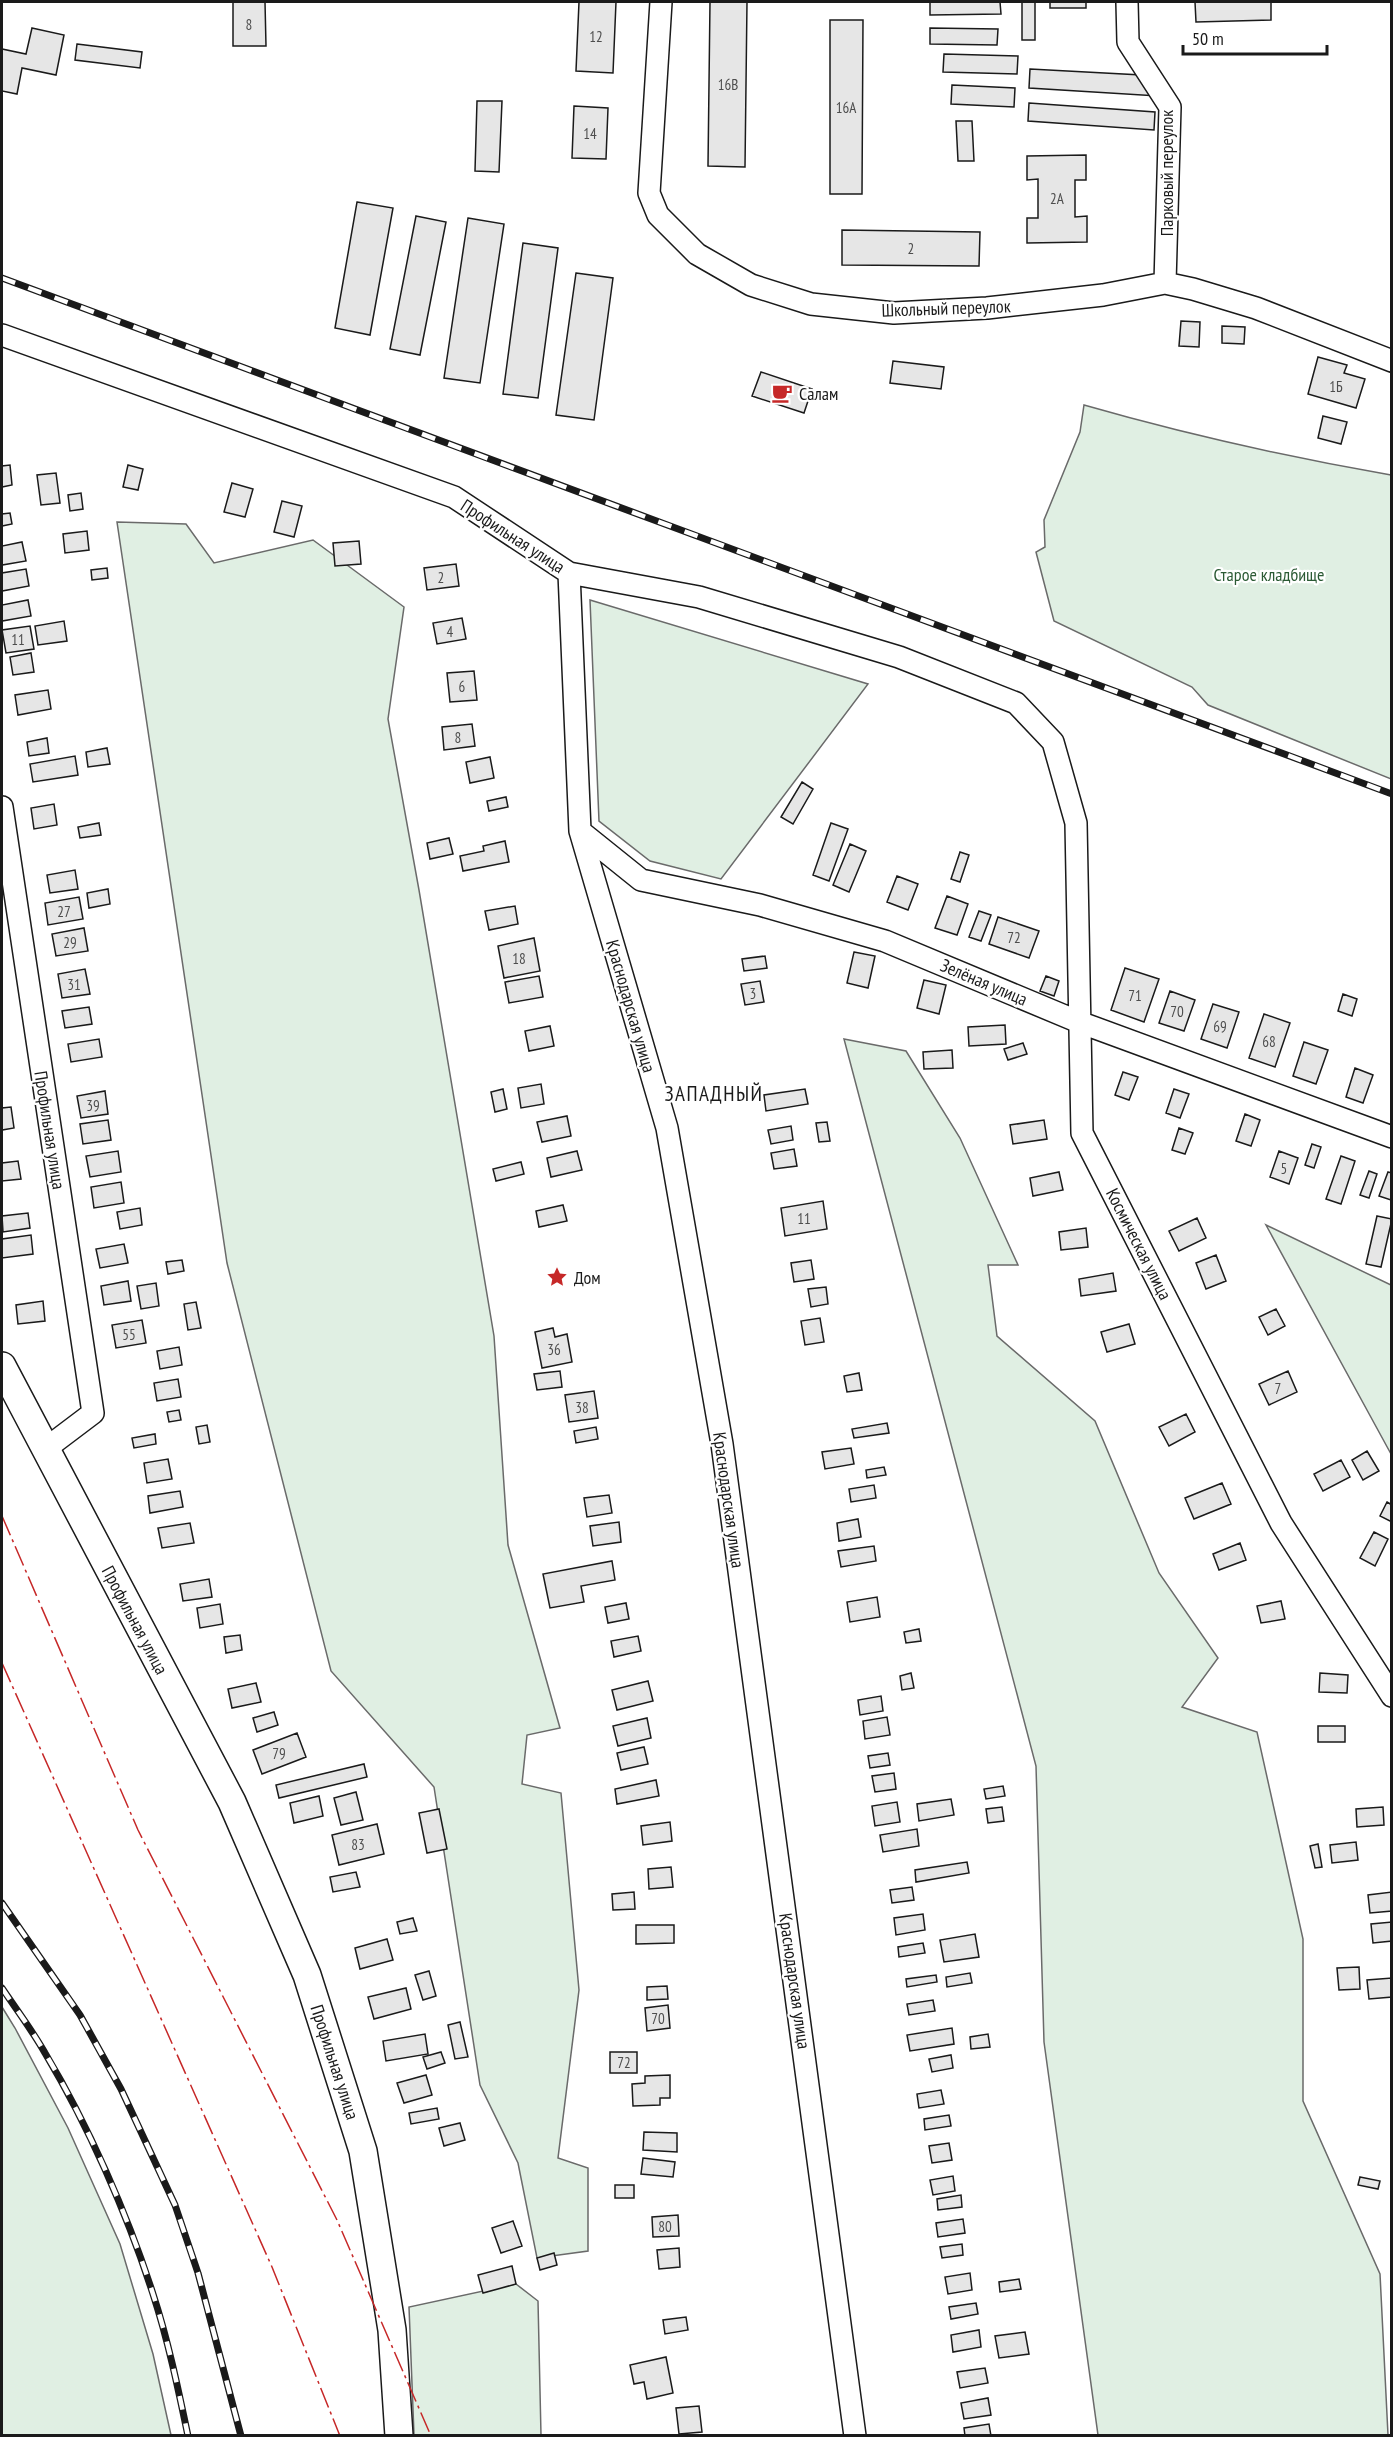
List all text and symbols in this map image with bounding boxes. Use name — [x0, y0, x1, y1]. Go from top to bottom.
house number: 8 — [246, 15, 252, 34]
scale bar — [1183, 18, 1327, 56]
house number: 12 — [589, 27, 603, 46]
text: 50 m — [1192, 27, 1224, 50]
house number: 16В — [718, 75, 738, 94]
house number: 16А — [836, 98, 857, 117]
street label: Парковый переулок — [1155, 110, 1178, 236]
house number: 14 — [583, 124, 597, 143]
house number: 2А — [1050, 189, 1065, 208]
house number: 2 — [908, 239, 914, 258]
street label: Школьный переулок — [881, 294, 1011, 322]
house number: 1Б — [1329, 377, 1343, 396]
cafe icon: Салам — [770, 381, 794, 405]
place label: Салам — [799, 382, 838, 405]
street label: Профильная улица — [457, 494, 569, 578]
park label: Старое кладбище — [1214, 563, 1324, 586]
house number: 2 — [438, 568, 444, 587]
house number: 4 — [447, 622, 454, 641]
house number: 11 — [11, 630, 25, 649]
house number: 6 — [459, 677, 466, 696]
house number: 8 — [455, 728, 461, 747]
house number: 27 — [57, 902, 71, 921]
house number: 72 — [1007, 928, 1021, 947]
house number: 29 — [63, 933, 77, 952]
street label: Краснодарская улица — [601, 937, 661, 1075]
house number: 18 — [512, 949, 526, 968]
street label: Зелёная улица — [937, 953, 1031, 1011]
house number: 31 — [67, 975, 81, 994]
house number: 3 — [750, 984, 756, 1003]
house number: 71 — [1128, 986, 1142, 1005]
house number: 70 — [1170, 1002, 1184, 1021]
house number: 69 — [1213, 1017, 1227, 1036]
house number: 68 — [1262, 1032, 1276, 1051]
street label: Профильная улица — [29, 1069, 71, 1191]
district label: ЗАПАДНЫЙ — [664, 1080, 764, 1107]
house number: 39 — [86, 1096, 100, 1115]
house number: 5 — [1281, 1159, 1287, 1178]
street label: Космическая улица — [1101, 1184, 1177, 1304]
house number: 11 — [797, 1209, 811, 1228]
place icon: Дом — [545, 1265, 569, 1289]
place label: Дом — [574, 1266, 601, 1289]
house number: 55 — [122, 1325, 136, 1344]
house number: 36 — [547, 1340, 561, 1359]
house number: 7 — [1275, 1379, 1281, 1398]
house number: 38 — [575, 1398, 589, 1417]
street label: Краснодарская улица — [708, 1431, 750, 1569]
street label: Профильная улица — [97, 1562, 173, 1678]
house number: 79 — [272, 1744, 286, 1763]
house number: 83 — [351, 1835, 365, 1854]
street label: Краснодарская улица — [774, 1912, 816, 2050]
street label: Профильная улица — [306, 2002, 364, 2122]
house number: 70 — [651, 2009, 665, 2028]
house number: 72 — [617, 2053, 631, 2072]
house number: 80 — [658, 2217, 672, 2236]

